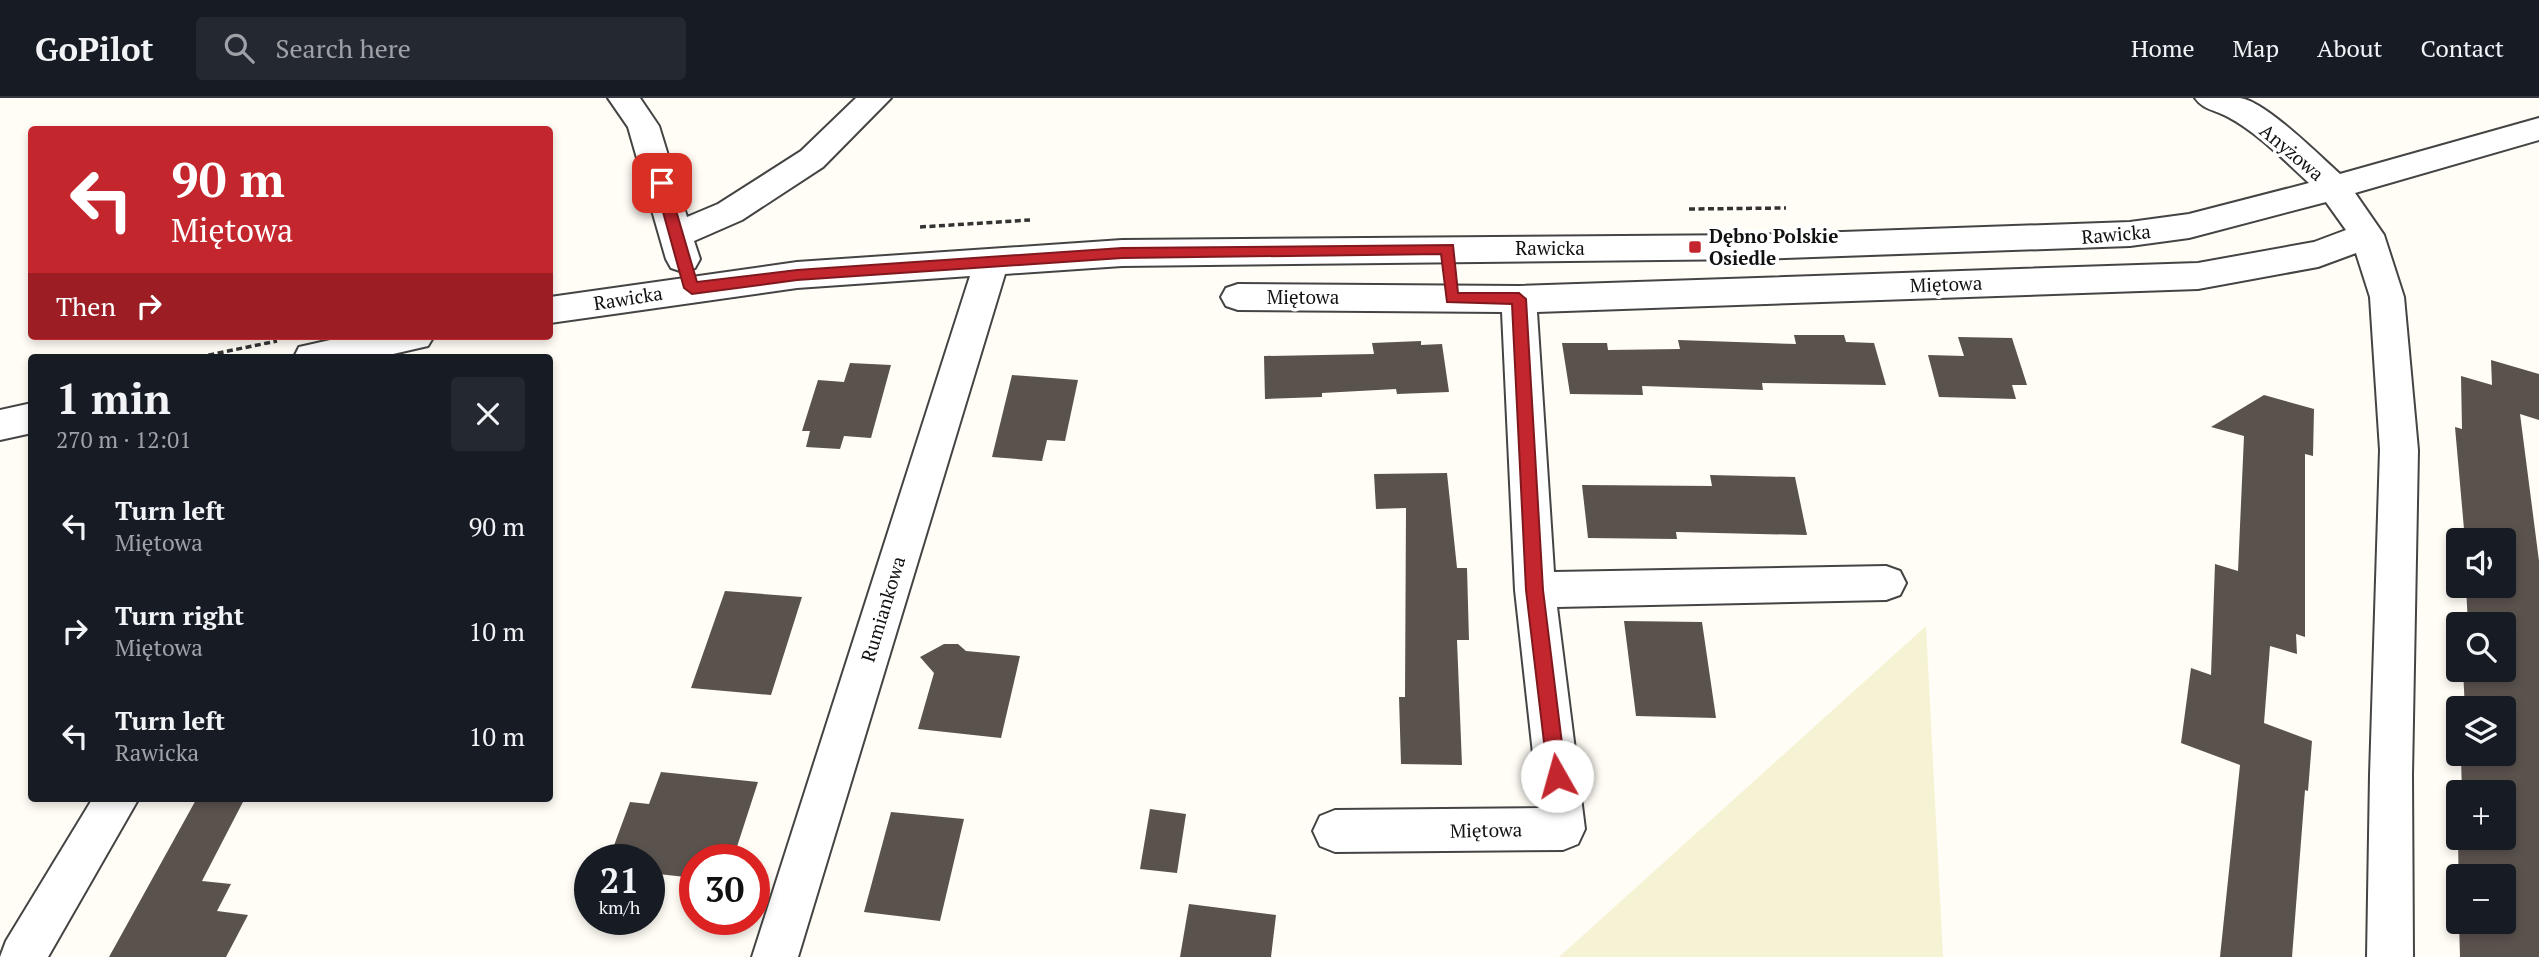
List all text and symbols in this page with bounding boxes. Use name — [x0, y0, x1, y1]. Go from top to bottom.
search box — [196, 17, 686, 80]
text: GoPilot — [35, 27, 154, 70]
icon: search — [220, 29, 258, 67]
text: Search here — [276, 31, 411, 65]
text: Home — [2131, 32, 2195, 64]
text: Map — [2233, 32, 2279, 64]
text: About — [2317, 32, 2383, 64]
text: Contact — [2421, 32, 2504, 64]
street label: Anyżowa — [2255, 118, 2330, 186]
text: 90 m — [171, 146, 285, 211]
pin — [632, 153, 692, 213]
icon: left — [56, 154, 147, 245]
icon: arrive — [643, 164, 681, 202]
text: Miętowa — [171, 209, 293, 251]
street label: Rawicka — [2080, 218, 2152, 249]
place label: Dębno Polskie Osiedle — [1709, 223, 1838, 270]
street label: Rawicka — [1515, 235, 1585, 260]
marker: Dębno Polskie Osiedle — [1687, 239, 1703, 255]
street label: Miętowa — [1909, 270, 1983, 297]
street label: Rawicka — [592, 280, 665, 315]
street label: Miętowa — [1267, 284, 1340, 309]
icon: right — [130, 287, 168, 325]
text: Then — [56, 289, 116, 323]
text: 1 min — [56, 370, 171, 426]
button: close — [451, 377, 525, 451]
text: 270 m · 12:01 — [56, 424, 191, 455]
text: Turn left — [115, 493, 225, 527]
icon: left — [56, 507, 94, 545]
text: 90 m — [469, 509, 525, 543]
text: Miętowa — [115, 527, 203, 558]
map controls — [2446, 528, 2516, 934]
button: sound — [2446, 528, 2516, 598]
street label: Rumiankowa — [855, 553, 911, 665]
text: Turn right — [115, 598, 244, 632]
icon: right — [56, 612, 94, 650]
button: search — [2446, 612, 2516, 682]
text: 10 m — [469, 614, 525, 648]
text: Miętowa — [115, 632, 203, 663]
button: layers — [2446, 696, 2516, 766]
text: Turn left — [115, 703, 225, 737]
icon: left — [56, 717, 94, 755]
text: 10 m — [469, 719, 525, 753]
text: Rawicka — [115, 737, 199, 768]
position arrow — [1520, 739, 1594, 813]
button: + — [2446, 780, 2516, 850]
street label: Miętowa — [1450, 816, 1523, 843]
speed limit sign: 30 — [679, 844, 770, 935]
text: 21 — [600, 857, 639, 903]
button: − — [2446, 864, 2516, 934]
text: km/h — [599, 895, 640, 919]

